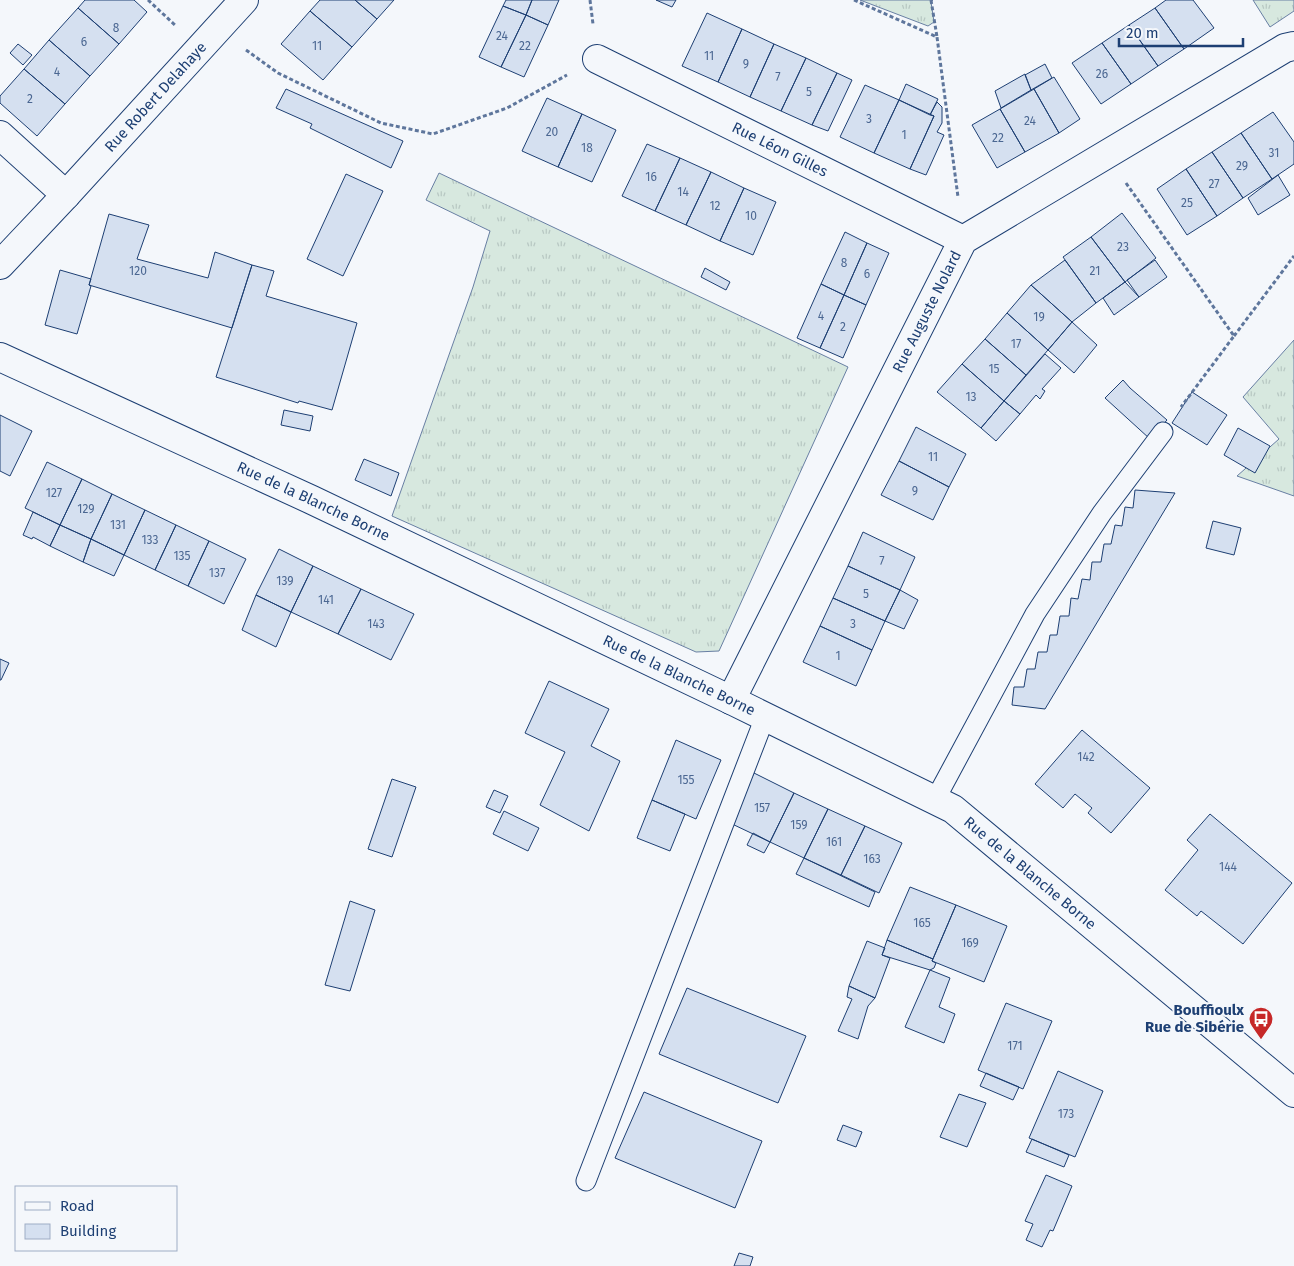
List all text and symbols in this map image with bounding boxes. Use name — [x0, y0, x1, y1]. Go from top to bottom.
scale bar — [1119, 15, 1243, 47]
house number: 8 — [113, 21, 120, 35]
text: 20 m — [1126, 24, 1159, 42]
house number: 24 — [496, 29, 509, 43]
house number: 6 — [81, 35, 87, 49]
street label: Rue Robert Delahaye — [101, 38, 210, 156]
house number: 11 — [312, 39, 322, 53]
house number: 22 — [519, 39, 531, 53]
house number: 11 — [704, 49, 714, 63]
house number: 9 — [743, 57, 749, 71]
house number: 4 — [54, 65, 61, 79]
house number: 26 — [1096, 67, 1108, 81]
house number: 7 — [775, 70, 781, 84]
house number: 5 — [806, 85, 812, 99]
house number: 2 — [27, 92, 33, 106]
house number: 3 — [866, 112, 872, 126]
house number: 24 — [1024, 114, 1037, 128]
street label: Rue Léon Gilles — [729, 118, 831, 181]
house number: 20 — [546, 125, 559, 139]
house number: 1 — [901, 128, 907, 142]
house number: 22 — [992, 131, 1004, 145]
house number: 18 — [581, 141, 593, 155]
house number: 31 — [1269, 146, 1279, 160]
house number: 29 — [1236, 159, 1248, 173]
house number: 16 — [645, 170, 657, 184]
house number: 27 — [1208, 177, 1220, 191]
house number: 14 — [677, 185, 689, 199]
house number: 25 — [1181, 196, 1193, 210]
house number: 12 — [709, 199, 721, 213]
house number: 10 — [745, 209, 757, 223]
house number: 23 — [1117, 240, 1129, 254]
street label: Rue Auguste Nolard — [889, 248, 965, 375]
house number: 8 — [841, 256, 848, 270]
house number: 120 — [129, 264, 147, 278]
house number: 21 — [1090, 264, 1100, 278]
house number: 6 — [864, 267, 870, 281]
house number: 4 — [818, 309, 825, 323]
house number: 19 — [1033, 310, 1045, 324]
house number: 2 — [840, 320, 846, 334]
house number: 17 — [1011, 337, 1021, 351]
house number: 15 — [988, 362, 1000, 376]
house number: 13 — [965, 390, 977, 404]
house number: 11 — [928, 450, 938, 464]
street label: Rue de la Blanche Borne — [234, 458, 393, 545]
house number: 9 — [912, 484, 918, 498]
house number: 127 — [46, 486, 62, 500]
house number: 129 — [77, 502, 95, 516]
house number: 131 — [110, 518, 126, 532]
house number: 133 — [141, 533, 159, 547]
house number: 135 — [173, 549, 191, 563]
house number: 7 — [879, 554, 885, 568]
house number: 137 — [209, 566, 225, 580]
house number: 139 — [276, 574, 294, 588]
house number: 5 — [863, 587, 869, 601]
house number: 141 — [318, 593, 334, 607]
house number: 143 — [367, 617, 385, 631]
house number: 3 — [850, 617, 856, 631]
street label: Rue de la Blanche Borne — [600, 631, 758, 720]
house number: 1 — [835, 649, 841, 663]
house number: 142 — [1077, 750, 1095, 764]
house number: 155 — [677, 773, 695, 787]
house number: 157 — [754, 801, 770, 815]
street label: Rue de la Blanche Borne — [960, 813, 1100, 933]
house number: 159 — [790, 818, 808, 832]
house number: 161 — [826, 835, 842, 849]
house number: 163 — [863, 852, 881, 866]
house number: 144 — [1219, 860, 1238, 874]
house number: 165 — [913, 916, 931, 930]
house number: 169 — [961, 936, 979, 950]
place label: Bouffioulx Rue de Sibérie — [1145, 1001, 1244, 1036]
bus stop icon: Bouffioulx Rue de Sibérie — [1248, 1006, 1274, 1040]
house number: 171 — [1007, 1039, 1023, 1053]
house number: 173 — [1058, 1107, 1074, 1121]
legend — [15, 1186, 178, 1251]
text: Road — [60, 1197, 95, 1215]
text: Building — [60, 1222, 116, 1240]

